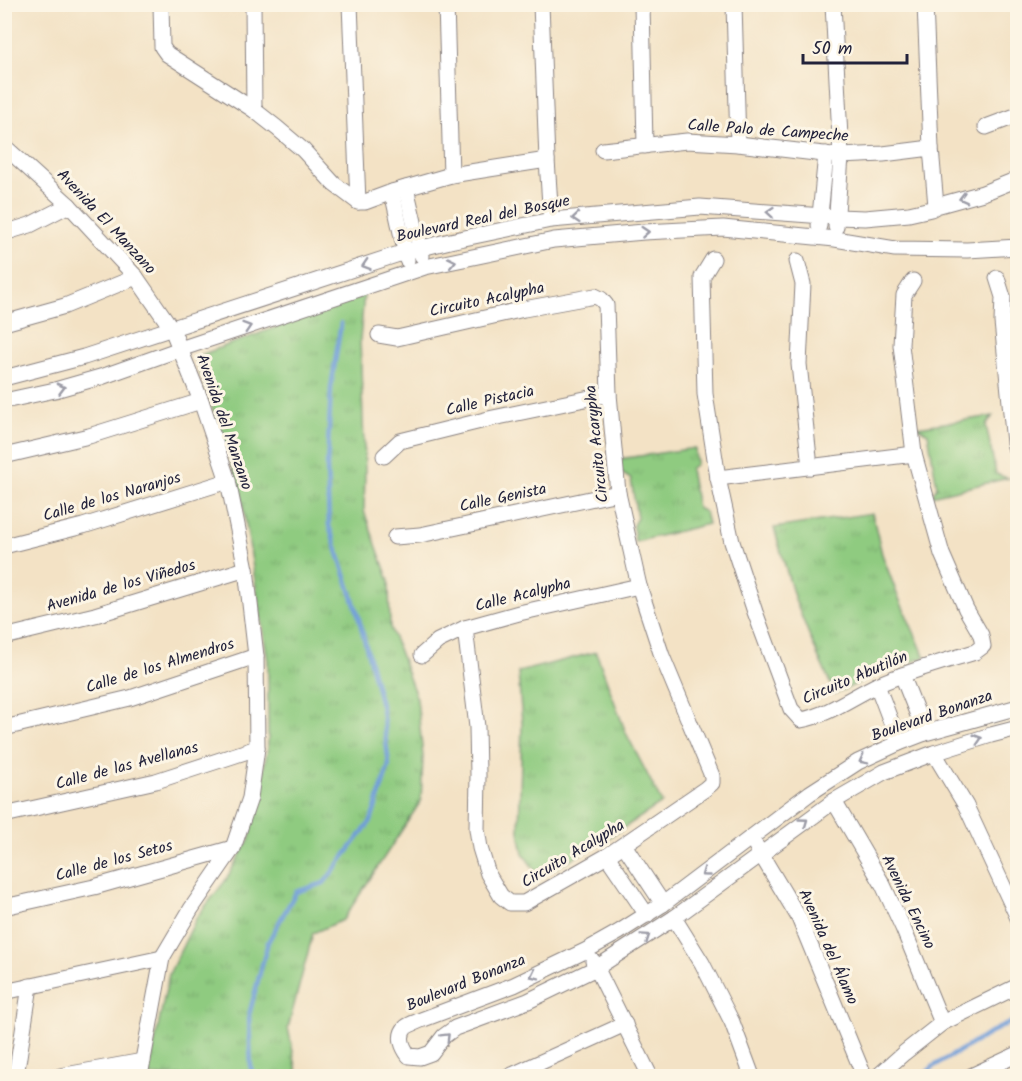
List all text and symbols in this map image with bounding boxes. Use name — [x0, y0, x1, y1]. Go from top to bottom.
scale bar — [803, 27, 906, 65]
text: 50 m — [812, 35, 852, 64]
street label: Calle Palo de Campeche — [687, 113, 849, 149]
street label: Avenida El Manzano — [50, 164, 162, 280]
street label: Boulevard Real del Bosque — [394, 188, 572, 250]
one-way arrow — [958, 191, 968, 203]
one-way arrow — [766, 206, 775, 219]
one-way arrow — [572, 211, 581, 224]
one-way arrow — [640, 226, 649, 239]
one-way arrow — [447, 256, 457, 269]
one-way arrow — [361, 258, 372, 270]
street label: Circuito Acalypha — [427, 276, 547, 324]
one-way arrow — [241, 321, 252, 334]
street label: Avenida del Manzano — [189, 351, 259, 493]
street label: Calle Pistacia — [443, 379, 537, 423]
one-way arrow — [56, 382, 66, 395]
street label: Circuito Acarypha — [578, 384, 616, 504]
street label: Calle de los Naranjos — [40, 465, 184, 529]
street label: Calle Genista — [457, 477, 549, 519]
street label: Avenida de los Viñedos — [44, 553, 199, 619]
street label: Calle Acalypha — [472, 571, 574, 619]
street label: Calle de los Almendros — [83, 631, 237, 700]
street label: Circuito Abutilón — [798, 644, 912, 712]
street label: Boulevard Bonanza — [868, 684, 996, 748]
one-way arrow — [973, 734, 983, 746]
street label: Calle de las Avellanas — [53, 735, 201, 797]
one-way arrow — [859, 752, 870, 764]
street label: Circuito Acalypha — [517, 813, 629, 895]
one-way arrow — [797, 819, 808, 830]
street label: Calle de los Setos — [53, 833, 176, 889]
street label: Avenida Encino — [874, 850, 942, 954]
one-way arrow — [701, 866, 712, 877]
street label: Avenida del Álamo — [791, 885, 865, 1009]
one-way arrow — [639, 933, 650, 944]
street label: Boulevard Bonanza — [403, 948, 529, 1018]
one-way arrow — [530, 968, 541, 980]
one-way arrow — [439, 1033, 450, 1044]

